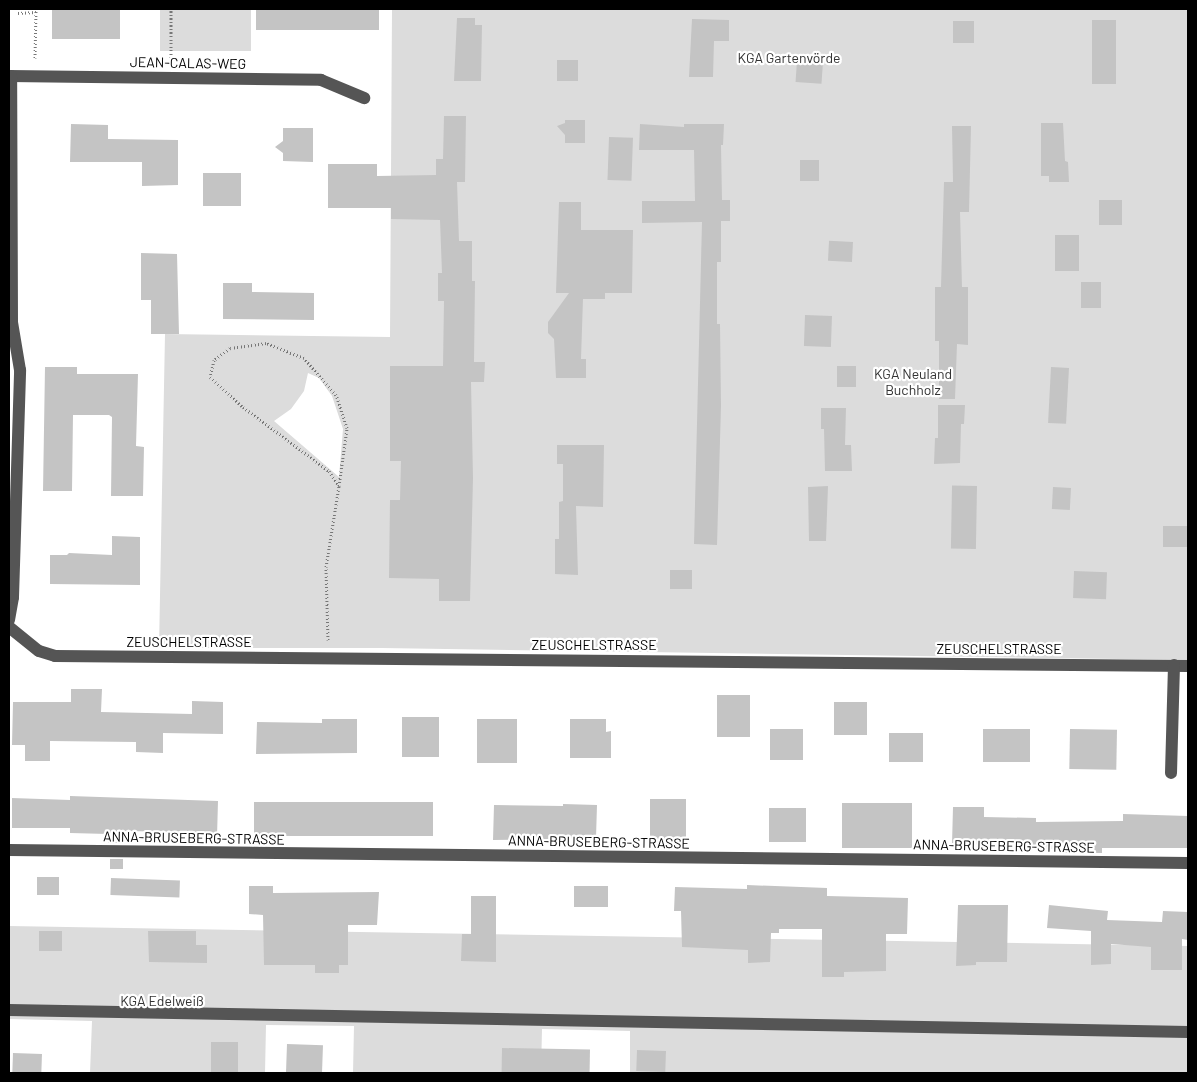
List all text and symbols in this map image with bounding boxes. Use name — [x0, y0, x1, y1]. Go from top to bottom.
park label: KGA Gartenvörde — [738, 50, 840, 66]
street label: JEAN-CALAS-WEG — [130, 54, 246, 72]
park label: KGA Neuland Buchholz — [874, 366, 952, 398]
street label: ZEUSCHELSTRASSE — [126, 634, 252, 650]
street label: ZEUSCHELSTRASSE — [531, 637, 657, 653]
street label: ZEUSCHELSTRASSE — [936, 641, 1062, 657]
street label: ANNA-BRUSEBERG-STRASSE — [103, 828, 285, 848]
street label: ANNA-BRUSEBERG-STRASSE — [508, 832, 690, 852]
street label: ANNA-BRUSEBERG-STRASSE — [913, 836, 1095, 856]
park label: KGA Edelweiß — [120, 993, 204, 1009]

